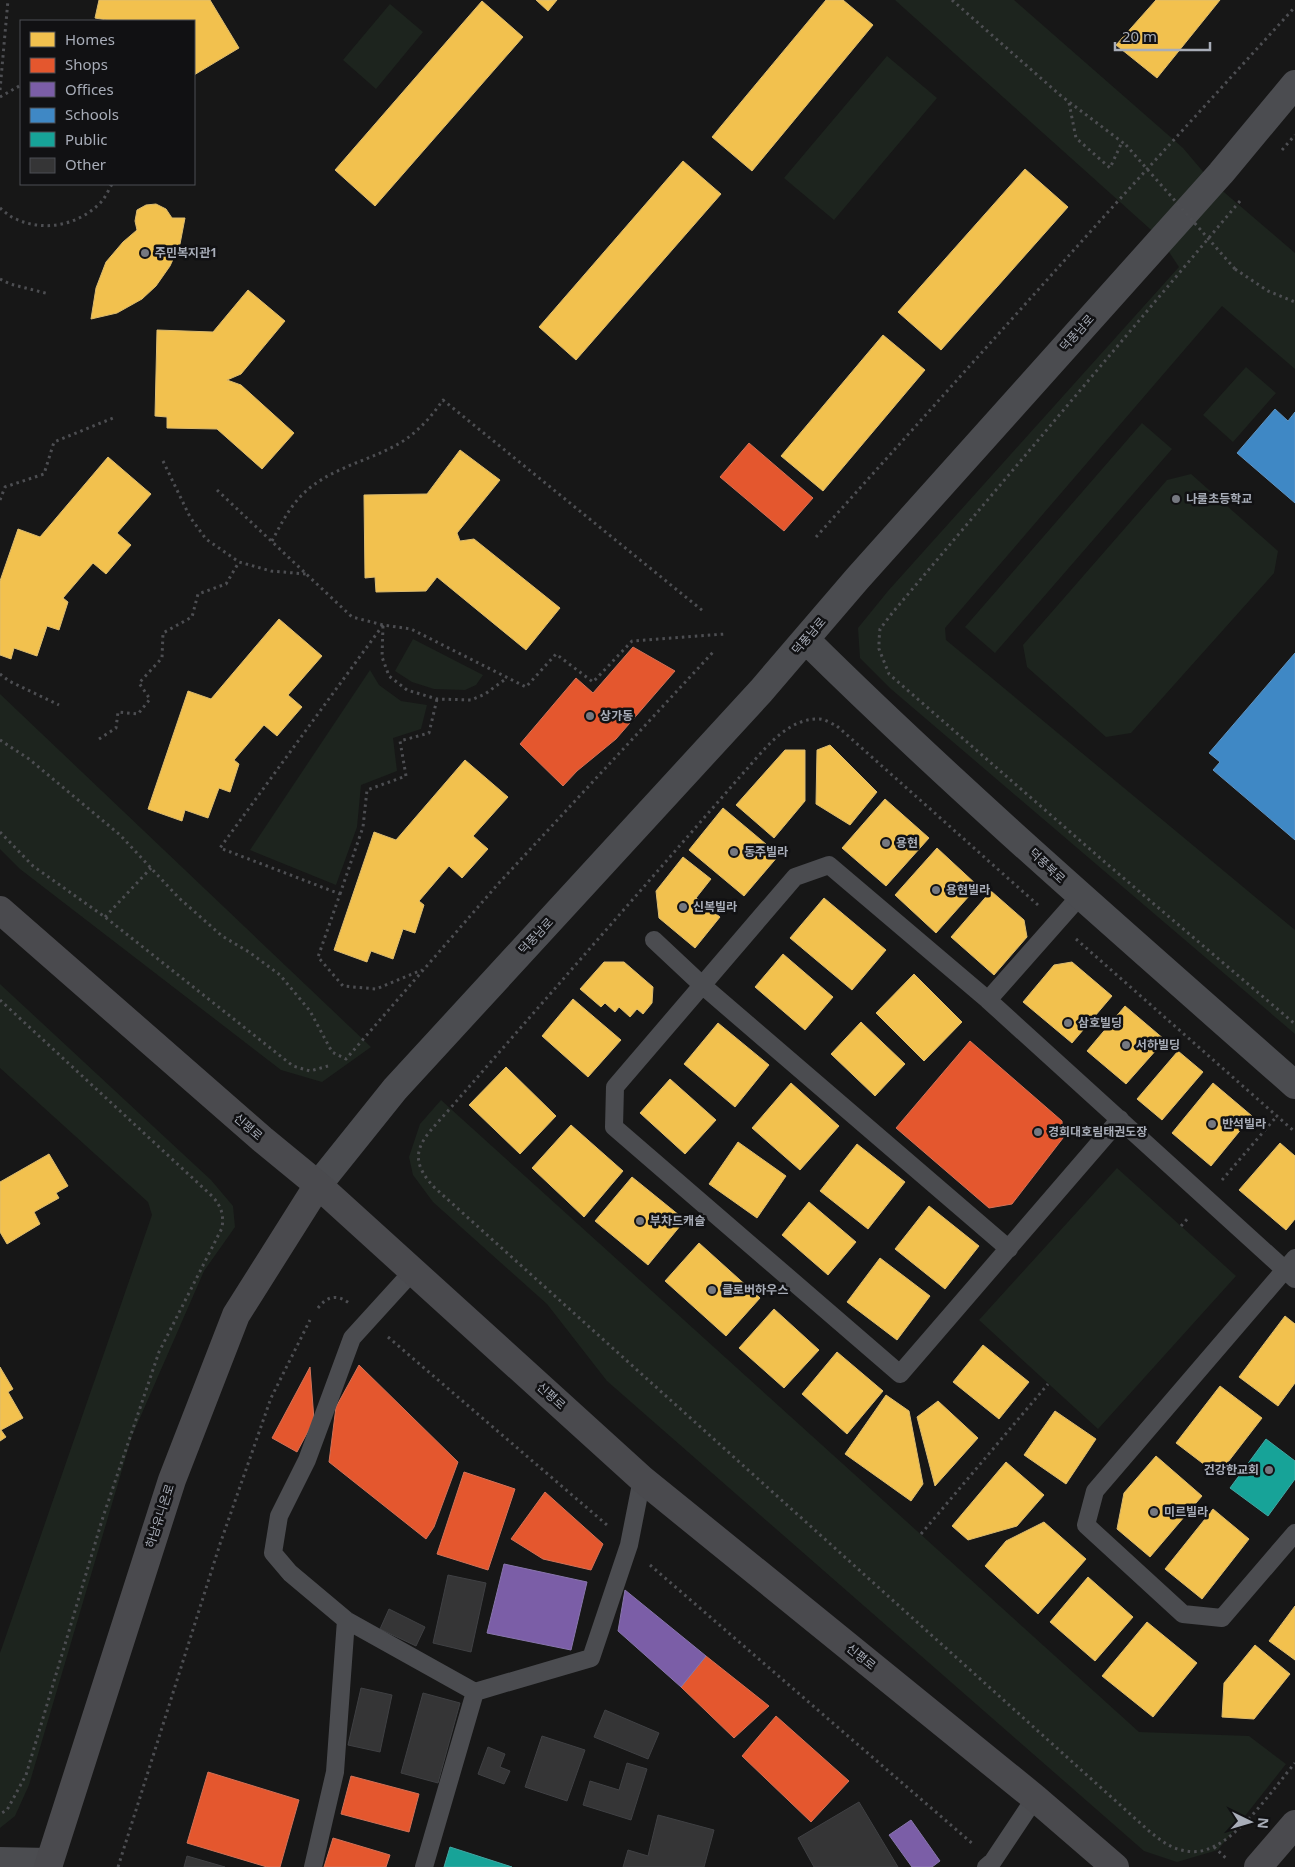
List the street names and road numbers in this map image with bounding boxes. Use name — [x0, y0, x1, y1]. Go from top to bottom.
street label: 덕풍남로 — [1056, 311, 1098, 355]
street label: 덕풍남로 — [788, 613, 830, 658]
street label: 덕풍북로 — [1025, 844, 1069, 887]
street label: 덕풍남로 — [514, 914, 557, 958]
street label: 신평로 — [230, 1109, 266, 1144]
street label: 신평로 — [533, 1378, 569, 1413]
street label: 하남유니온로 — [141, 1482, 178, 1550]
street label: 신평로 — [843, 1640, 880, 1674]

